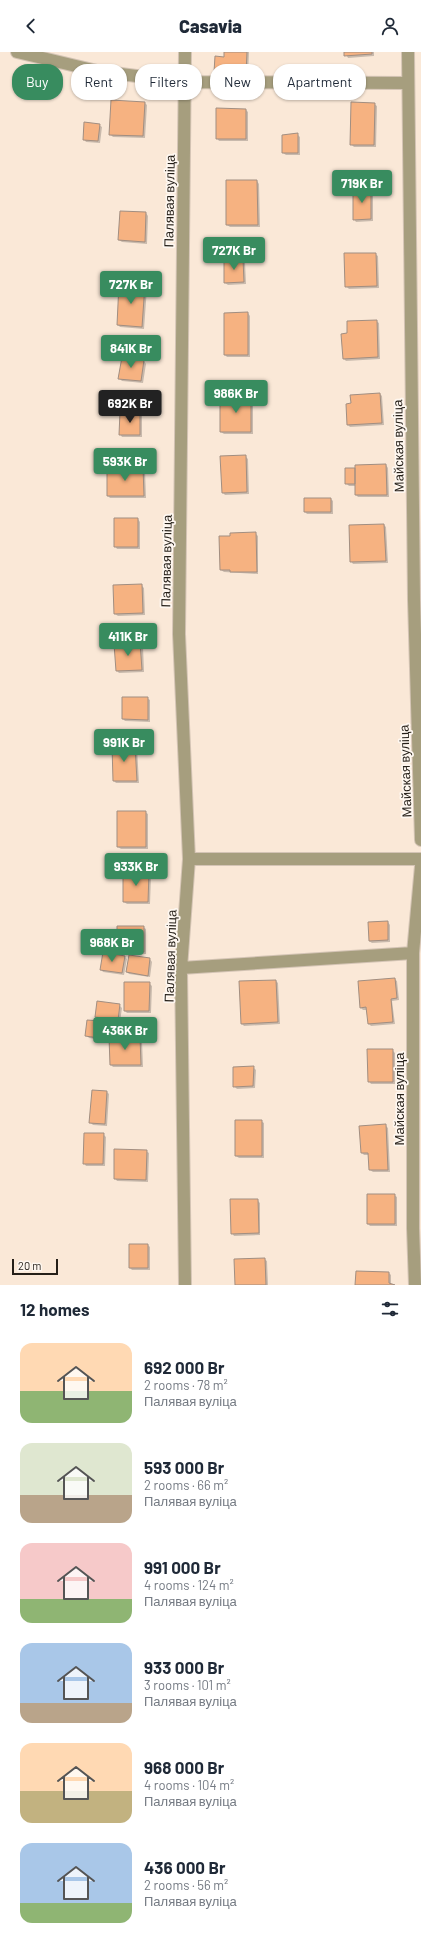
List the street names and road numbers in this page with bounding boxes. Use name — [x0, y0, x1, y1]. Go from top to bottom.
street label: Палявая вуліца — [160, 154, 178, 248]
street label: Майская вуліца — [389, 399, 407, 493]
street label: Палявая вуліца — [157, 514, 175, 608]
street label: Майская вуліца — [395, 724, 415, 818]
street label: Палявая вуліца — [160, 909, 180, 1003]
street label: Майская вуліца — [391, 1052, 407, 1145]

